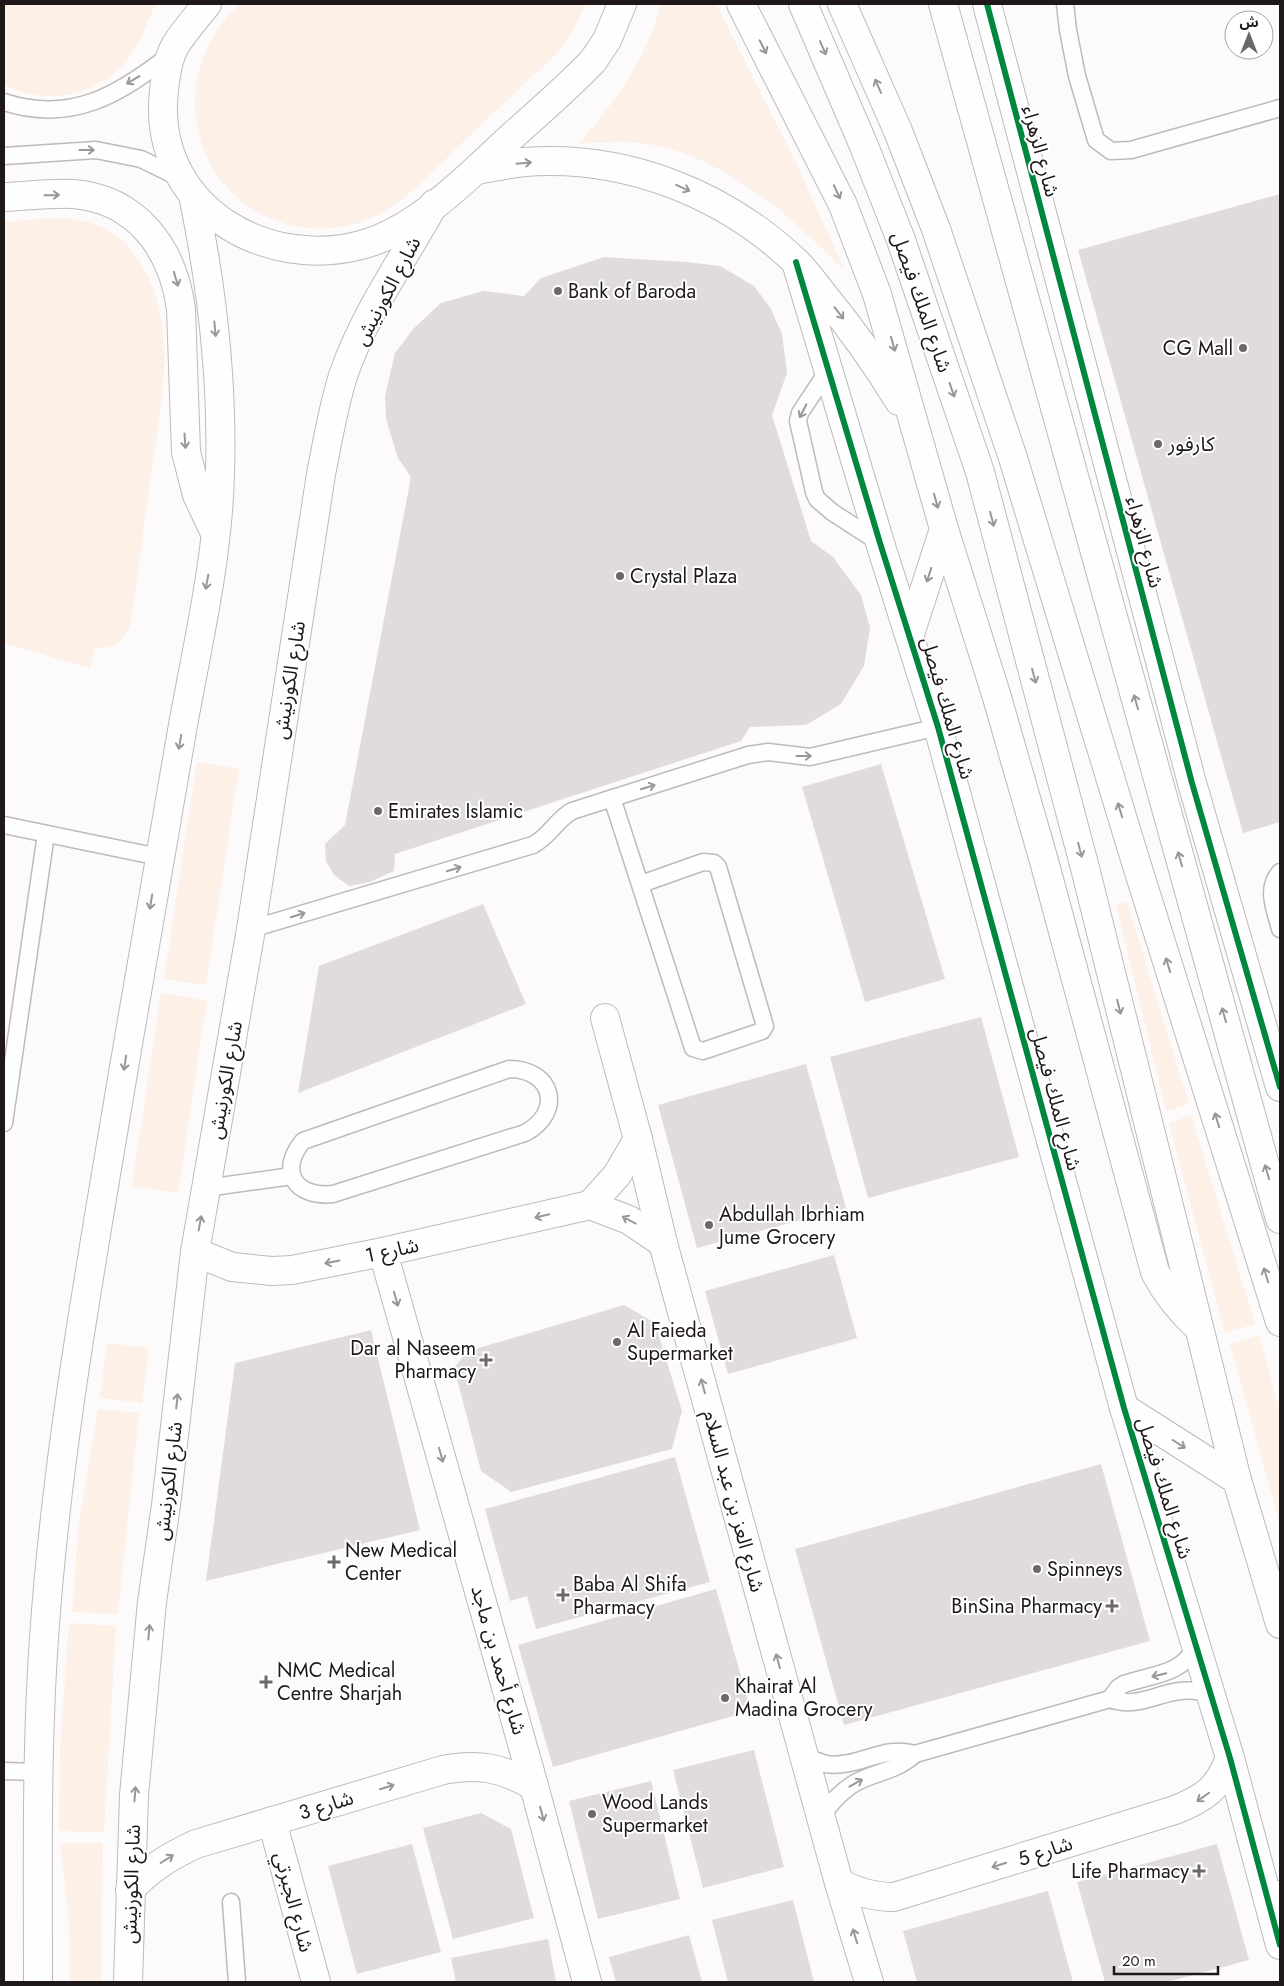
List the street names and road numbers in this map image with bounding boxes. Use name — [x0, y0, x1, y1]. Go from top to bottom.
street label: شارع الزهراء — [1014, 102, 1067, 200]
street label: شارع الملك فيصل — [884, 228, 959, 376]
street label: شارع الكورنيش — [347, 232, 428, 351]
street label: شارع الزهراء — [1118, 493, 1171, 591]
street label: شارع الكورنيش — [266, 619, 313, 741]
street label: شارع الملك فيصل — [913, 634, 982, 783]
street label: شارع الكورنيش — [201, 1019, 250, 1141]
street label: شارع الملك فيصل — [1022, 1024, 1089, 1174]
street label: شارع 1 — [363, 1231, 422, 1270]
street label: شارع العز بن عبد السلام — [695, 1407, 772, 1595]
street label: شارع الملك فيصل — [1129, 1414, 1200, 1563]
street label: شارع الكورنيش — [147, 1420, 190, 1542]
street label: شارع أحمد بن ماجد — [463, 1582, 534, 1738]
street label: شارع 3 — [295, 1783, 357, 1828]
street label: شارع الكورنيش — [115, 1824, 148, 1944]
street label: شارع 5 — [1014, 1829, 1076, 1874]
street label: شارع الجبرتي — [266, 1849, 321, 1956]

